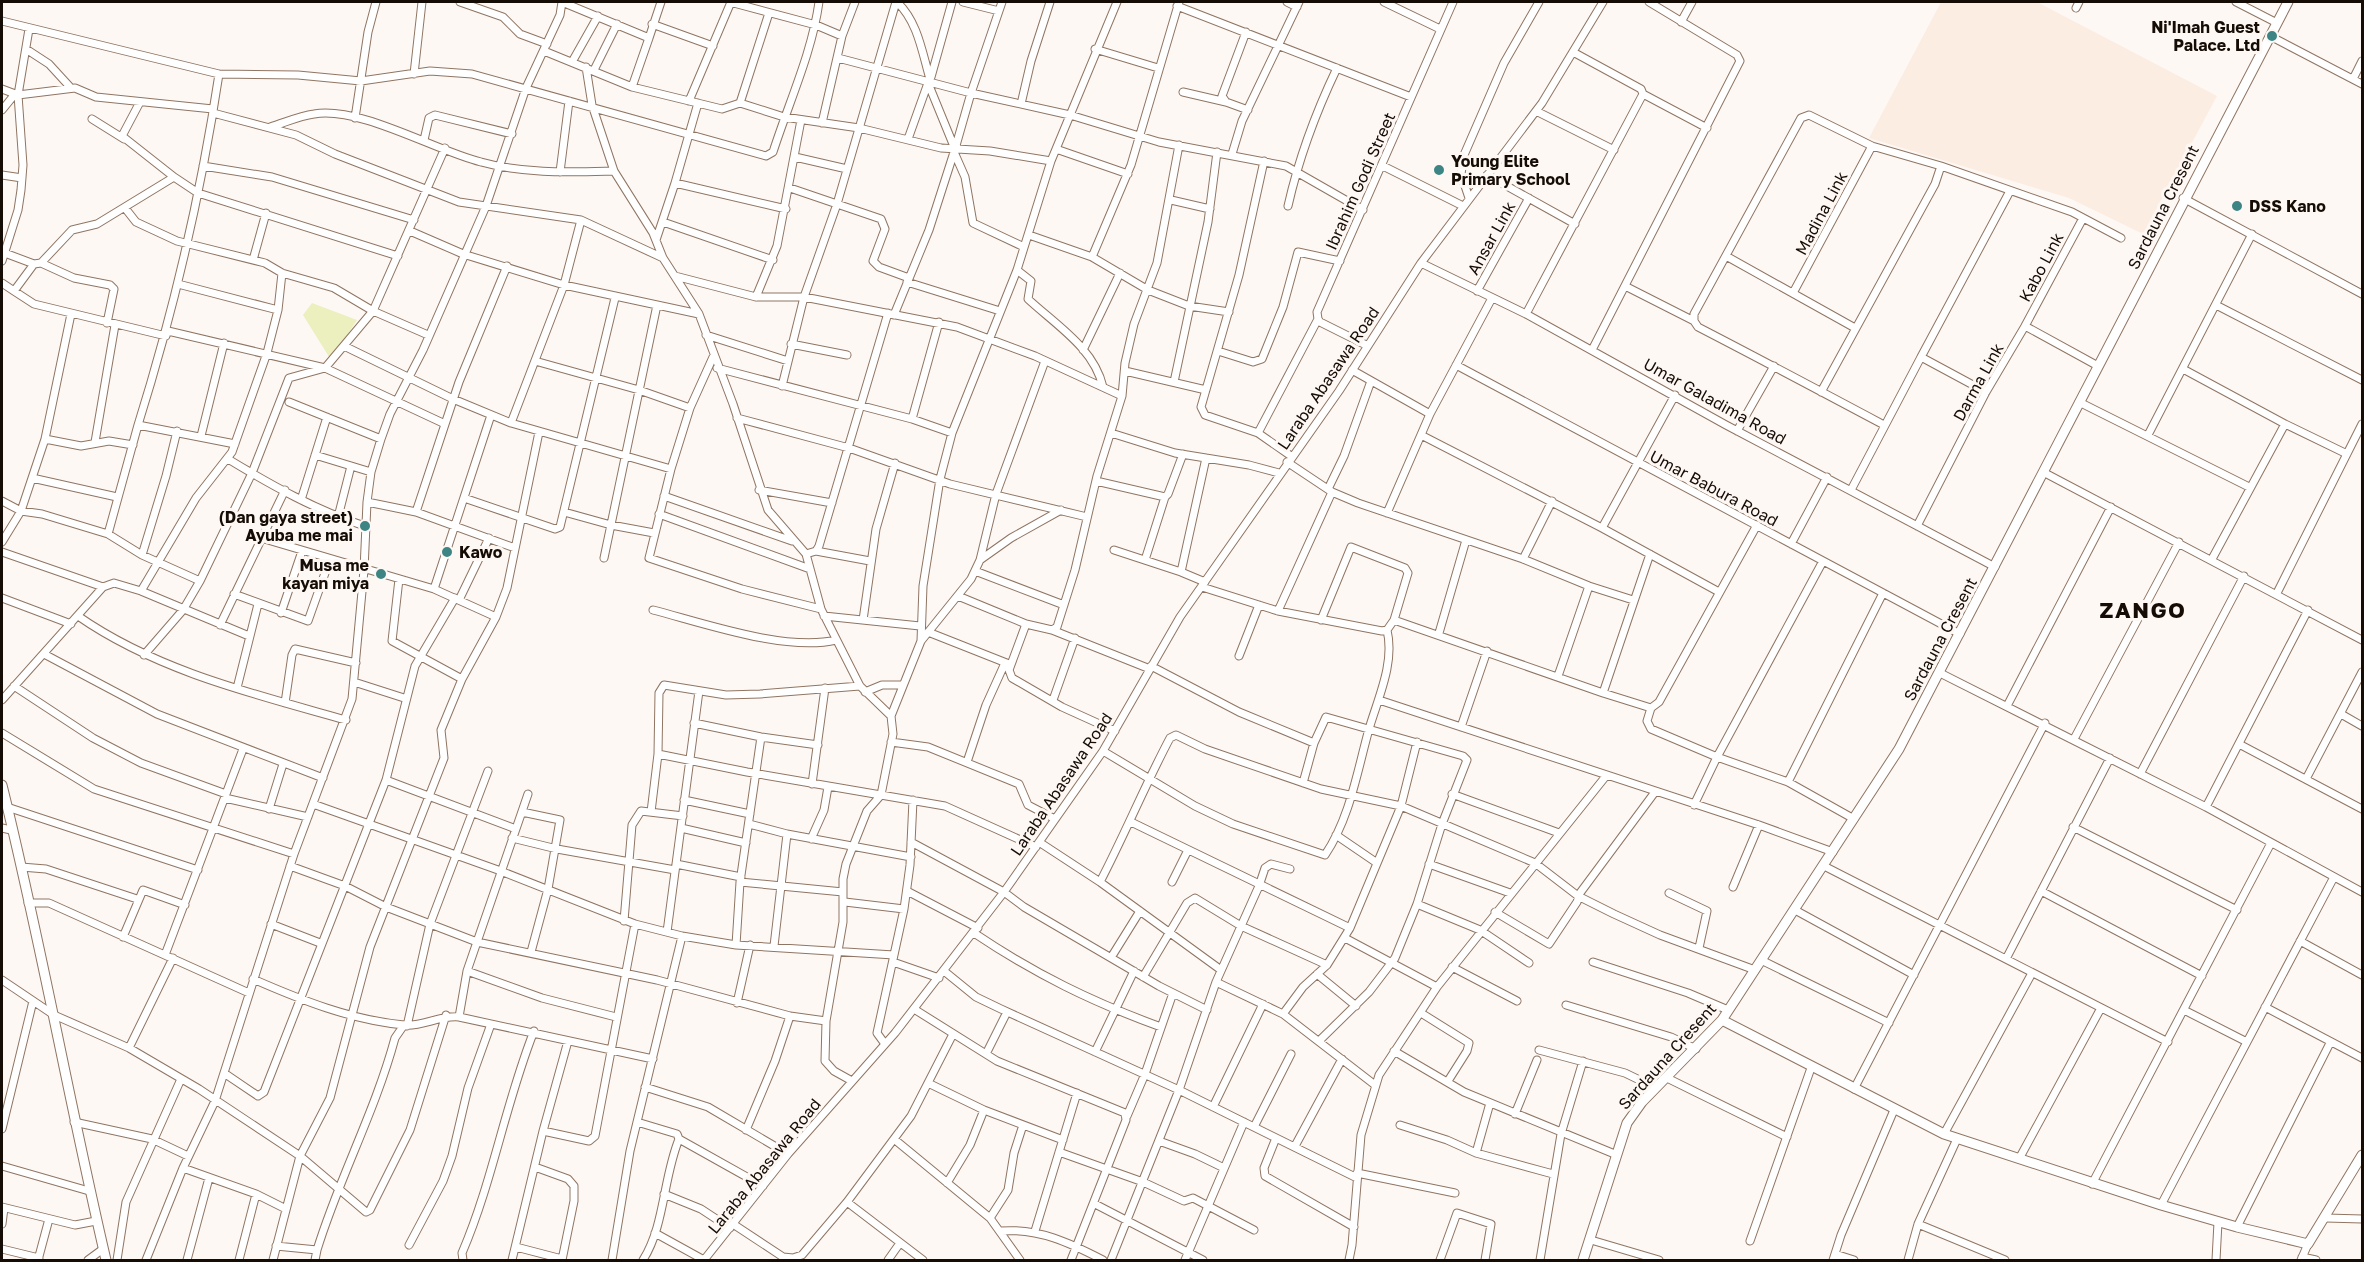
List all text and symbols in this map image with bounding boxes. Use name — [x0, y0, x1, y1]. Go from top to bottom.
place label: Ni'Imah Guest Palace. Ltd — [2151, 17, 2260, 55]
marker: Ni'Imah Guest Palace. Ltd — [2265, 29, 2279, 43]
street label: Ibrahim Godi Street — [1321, 109, 1399, 253]
street label: Sardauna Cresent — [2123, 141, 2203, 273]
place label: Young Elite Primary School — [1451, 151, 1571, 189]
marker: Young Elite Primary School — [1432, 163, 1446, 177]
street label: Madina Link — [1791, 168, 1851, 258]
place label: DSS Kano — [2249, 196, 2326, 216]
street label: Ansar Link — [1463, 198, 1519, 278]
marker: DSS Kano — [2230, 199, 2244, 213]
street label: Kabo Link — [2014, 229, 2068, 305]
street label: Laraba Abasawa Road — [1273, 303, 1383, 453]
street label: Darma Link — [1948, 340, 2008, 424]
street label: Umar Galadima Road — [1640, 353, 1790, 449]
street label: Umar Babura Road — [1646, 446, 1782, 530]
place label: (Dan gaya street) Ayuba me mai — [219, 507, 353, 545]
marker: (Dan gaya street) Ayuba me mai — [358, 519, 372, 533]
place label: Kawo — [459, 542, 503, 562]
marker: Kawo — [440, 545, 454, 559]
place label: Musa me kayan miya — [282, 555, 369, 593]
marker: Musa me kayan miya — [374, 567, 388, 581]
street label: Sardauna Cresent — [1899, 574, 1981, 704]
district label: ZANGO — [2099, 596, 2187, 623]
street label: Laraba Abasawa Road — [1006, 709, 1116, 859]
street label: Sardauna Cresent — [1614, 998, 1720, 1114]
street label: Laraba Abasawa Road — [703, 1094, 825, 1238]

